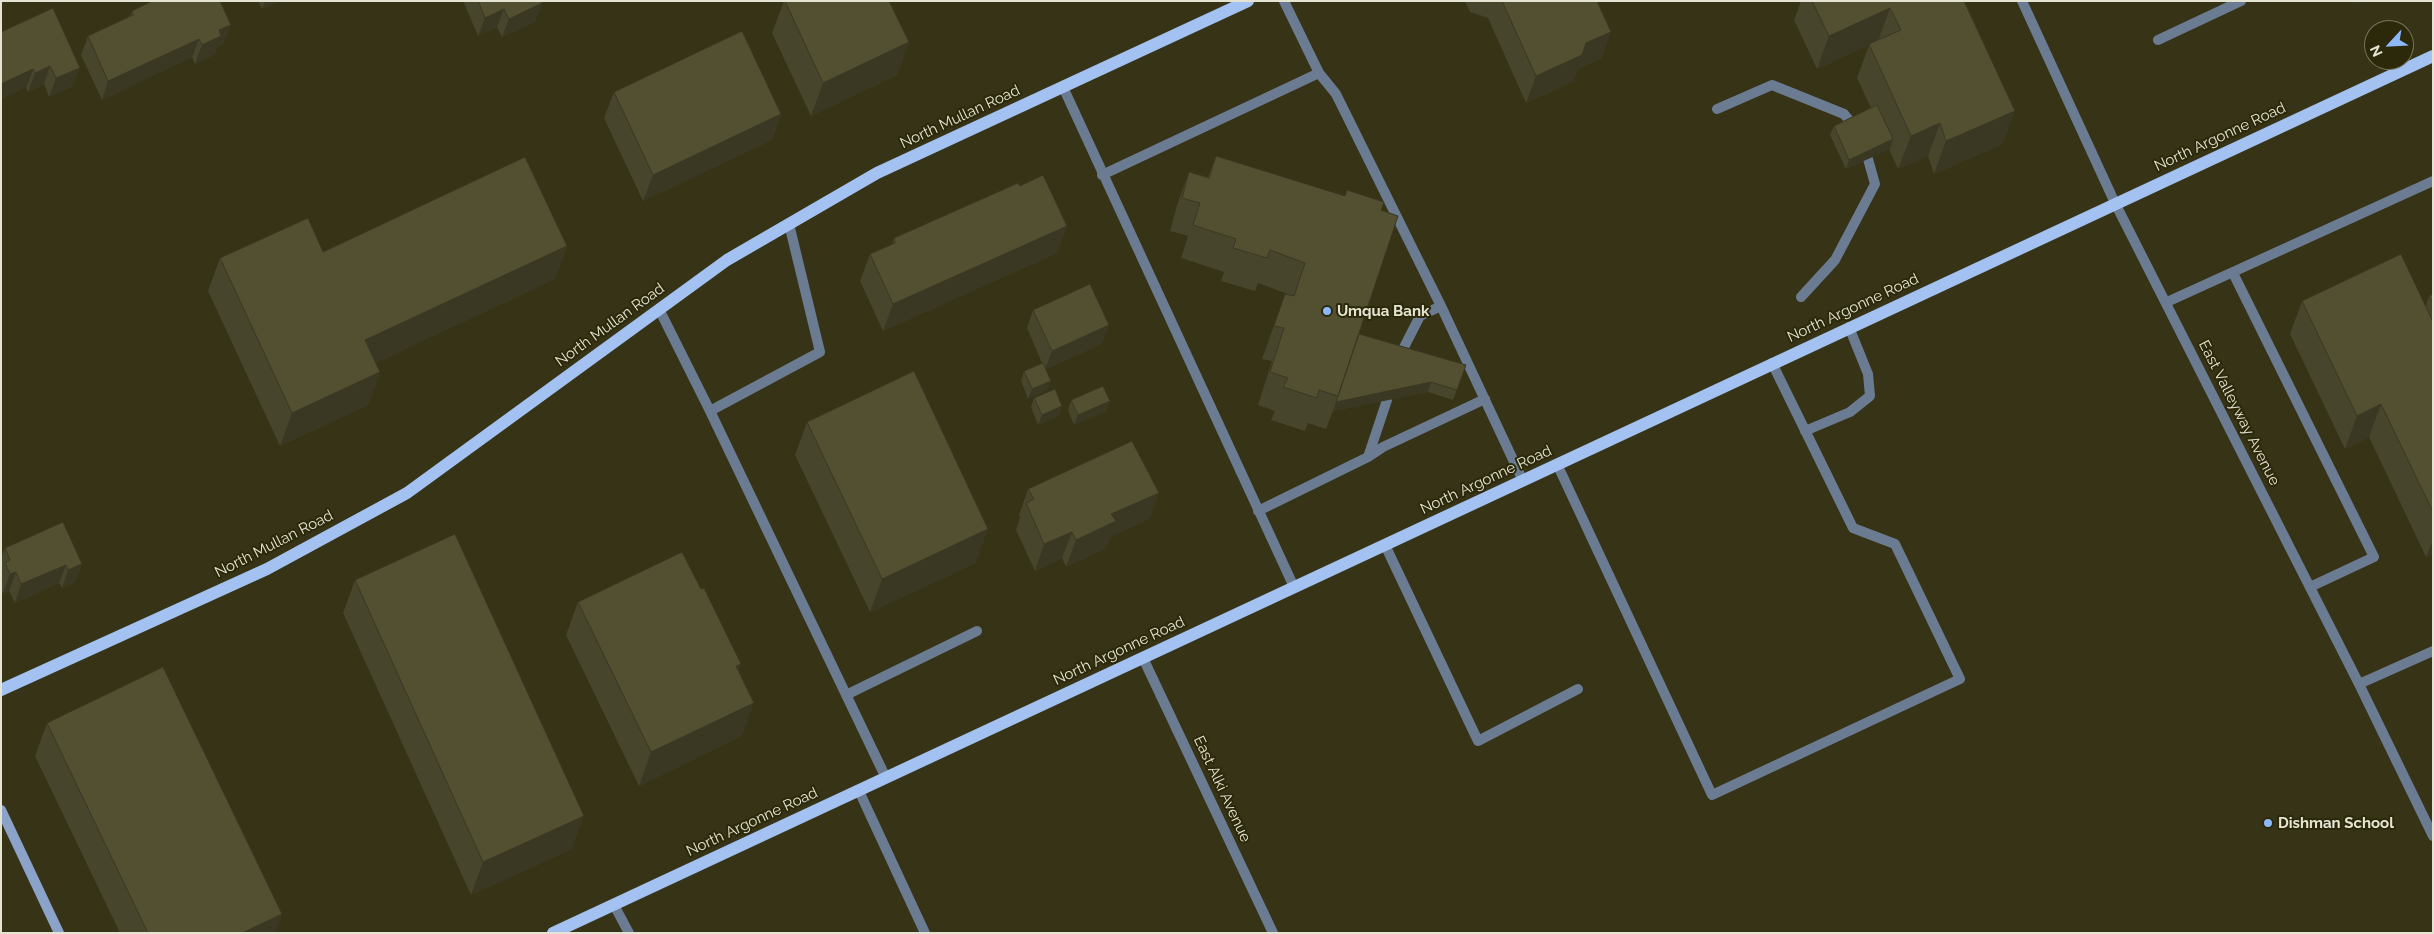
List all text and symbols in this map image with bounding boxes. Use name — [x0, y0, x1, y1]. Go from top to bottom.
north arrow — [2364, 20, 2414, 70]
text: N — [2367, 43, 2386, 59]
street label: North Mullan Road — [897, 81, 1023, 153]
street label: North Argonne Road — [2152, 99, 2288, 175]
street label: North Argonne Road — [1785, 270, 1921, 346]
street label: North Mullan Road — [552, 279, 668, 371]
place label: Umqua Bank — [1337, 302, 1429, 320]
marker: Umqua Bank — [1321, 305, 1333, 317]
street label: East Valleyway Avenue — [2195, 337, 2283, 489]
street label: North Argonne Road — [1418, 442, 1554, 518]
street label: North Mullan Road — [212, 506, 336, 582]
street label: North Argonne Road — [1051, 613, 1187, 689]
street label: East Alki Avenue — [1189, 733, 1255, 845]
street label: North Argonne Road — [684, 784, 820, 860]
place label: Dishman School — [2278, 814, 2394, 832]
marker: Dishman School — [2262, 817, 2274, 829]

